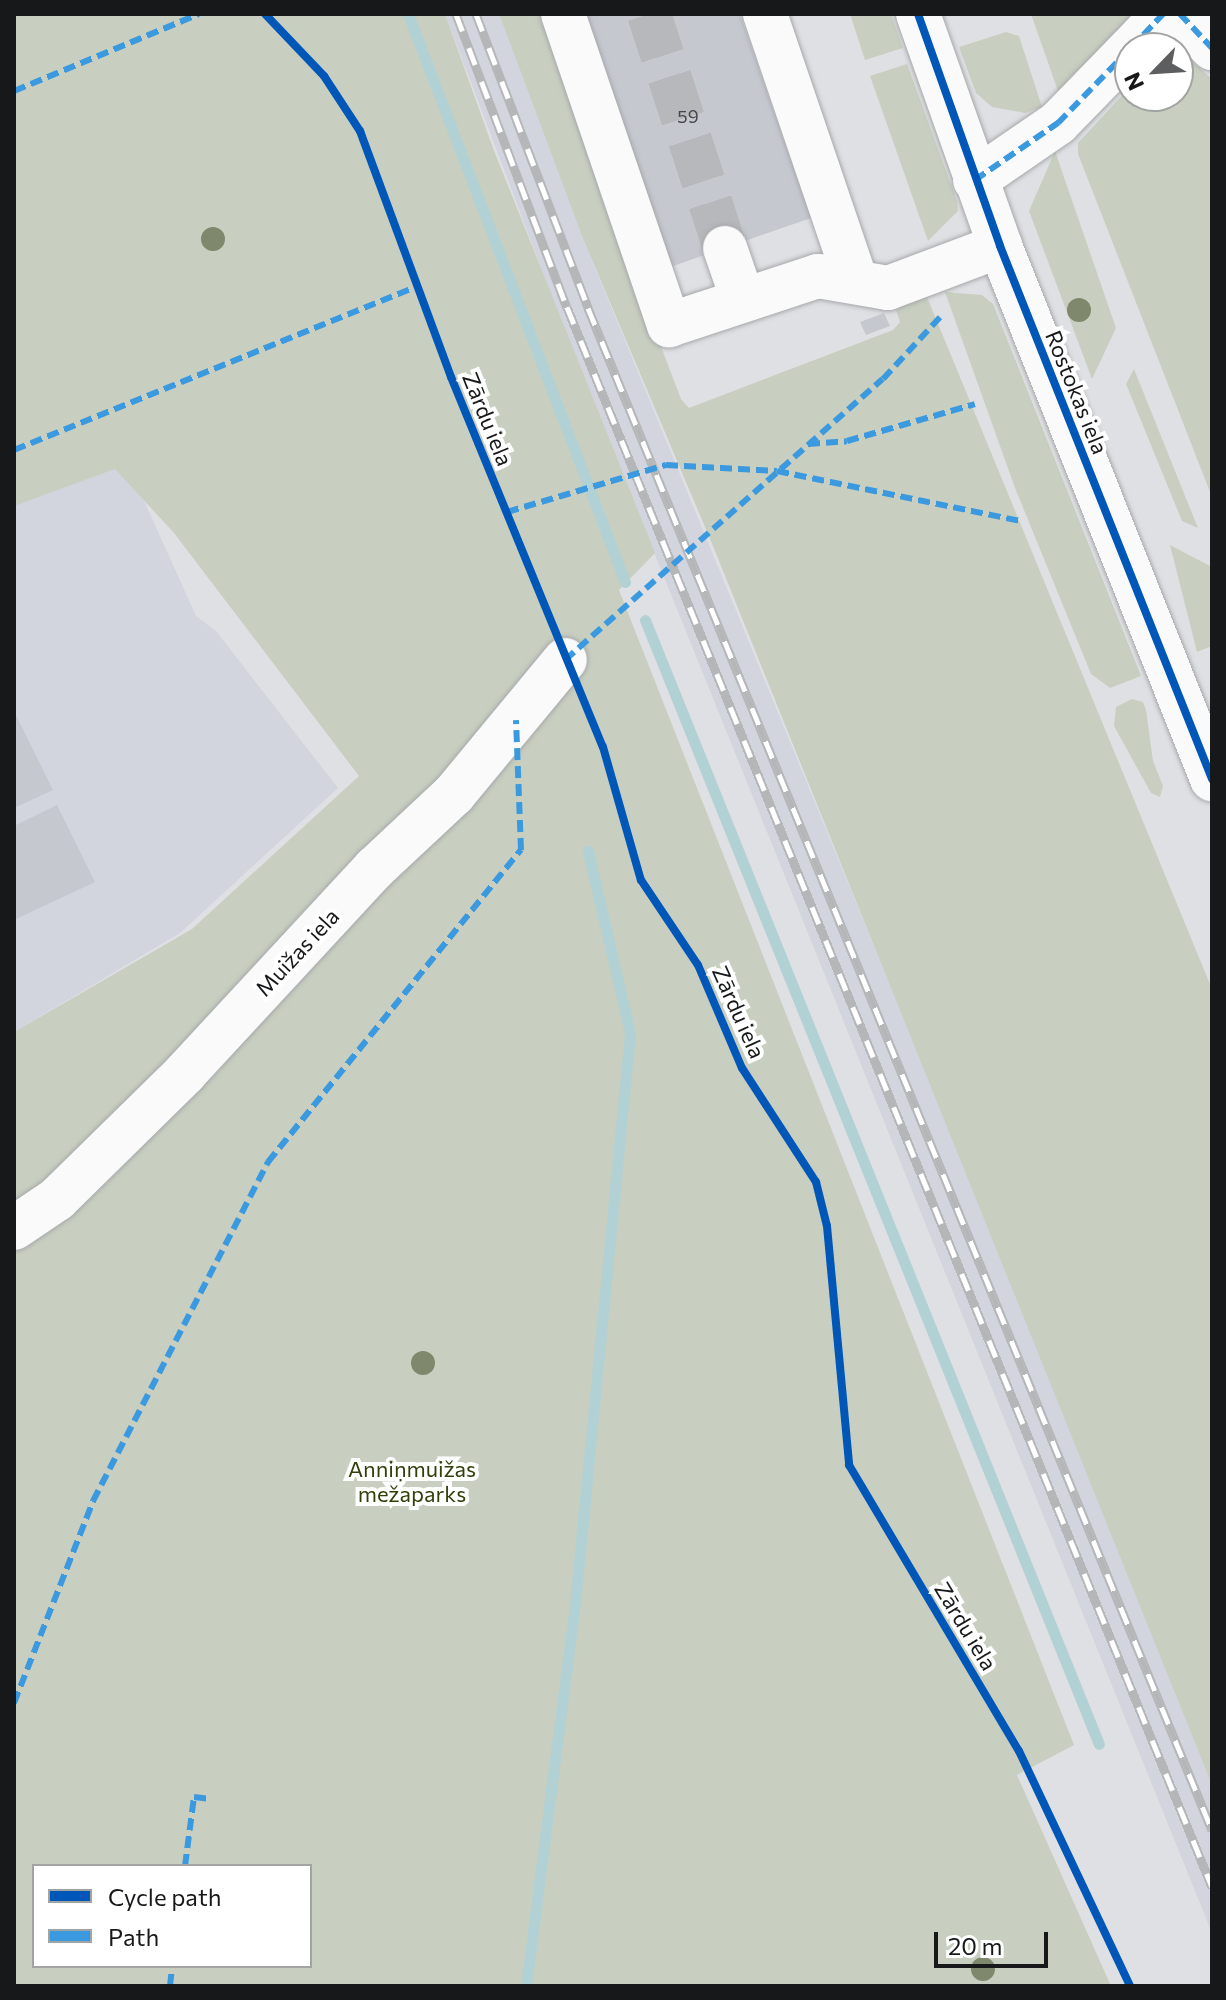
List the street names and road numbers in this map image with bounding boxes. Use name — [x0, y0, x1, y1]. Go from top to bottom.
street label: Rostokas iela — [1040, 326, 1114, 458]
street label: Zārdu iela — [457, 369, 519, 469]
street label: Muižas iela — [250, 903, 344, 1001]
street label: Zārdu iela — [707, 962, 771, 1062]
street label: Zārdu iela — [929, 1577, 1003, 1675]

